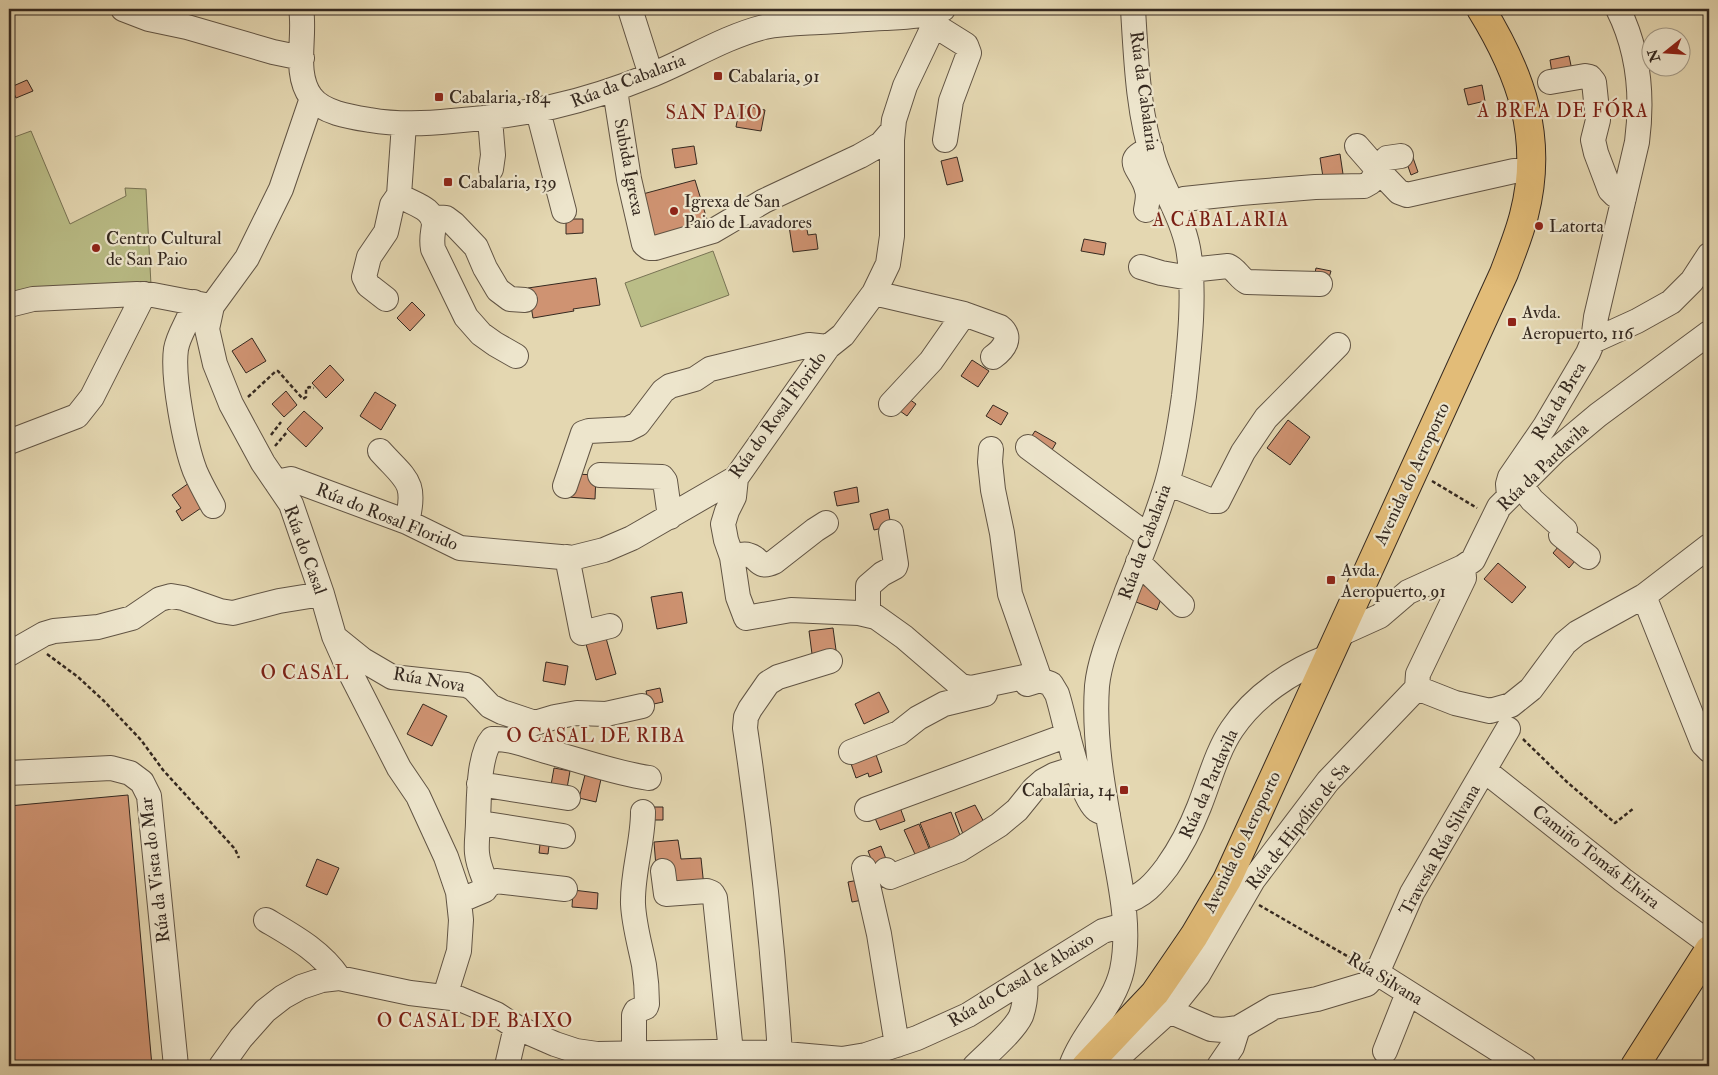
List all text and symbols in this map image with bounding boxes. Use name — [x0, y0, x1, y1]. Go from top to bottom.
north arrow — [1640, 28, 1690, 78]
street label: Rúa da Cabalaria — [1124, 30, 1164, 153]
text: N — [1644, 47, 1664, 65]
street label: Rúa da Cabalaria — [567, 48, 689, 113]
place label: Cabalaria, 91 — [728, 65, 820, 88]
marker: Cabalaria, 91 — [712, 70, 724, 82]
place label: Cabalaria, 184 — [449, 86, 551, 109]
marker: Cabalaria, 184 — [433, 91, 445, 103]
district label: A BREA DE FÓRA — [1476, 97, 1649, 123]
district label: SAN PAIO — [665, 101, 763, 125]
street label: Subida Igrexa — [608, 117, 650, 218]
place label: Cabalaria, 139 — [458, 171, 557, 194]
marker: Cabalaria, 139 — [442, 176, 454, 188]
place label: Igrexa de San Paio de Lavadores — [684, 190, 812, 234]
marker: Igrexa de San Paio de Lavadores — [668, 205, 680, 217]
district label: A CABALARIA — [1151, 208, 1290, 232]
place label: Latorta — [1549, 215, 1604, 238]
marker: Latorta — [1533, 220, 1545, 232]
place label: Centro Cultural de San Paio — [106, 227, 222, 271]
marker: Centro Cultural de San Paio — [90, 242, 102, 254]
place label: Avda. Aeropuerto, 116 — [1521, 301, 1634, 345]
marker: Avda. Aeropuerto, 116 — [1506, 316, 1518, 328]
street label: Rúa do Rosal Florido — [724, 347, 832, 483]
street label: Rúa da Brea — [1527, 357, 1591, 444]
street label: Avenida do Aeroporto — [1368, 399, 1455, 550]
street label: Rúa da Pardavila — [1493, 417, 1594, 516]
street label: Rúa do Rosal Florido — [313, 478, 462, 556]
street label: Rúa da Cabalaria — [1114, 481, 1177, 603]
street label: Rúa do Casal — [278, 502, 332, 598]
place label: Avda. Aeropuerto, 91 — [1340, 559, 1446, 603]
marker: Avda. Aeropuerto, 91 — [1325, 574, 1337, 586]
district label: O CASAL — [261, 661, 349, 685]
street label: Rúa Nova — [391, 662, 467, 698]
district label: O CASAL DE RIBA — [506, 724, 686, 748]
street label: Rúa da Pardavila — [1175, 725, 1244, 843]
street label: Rúa de Hipólito de Sa — [1241, 757, 1355, 894]
street label: Avenida do Aeroporto — [1197, 767, 1286, 917]
place label: Cabalaria, 14 — [1022, 779, 1115, 802]
street label: Travesía Rúa Silvana — [1394, 780, 1486, 920]
marker: Cabalaria, 14 — [1118, 784, 1130, 796]
street label: Rúa da Vista do Mar — [135, 796, 175, 944]
street label: Camiño Tomás Elvira — [1527, 800, 1665, 914]
street label: Rúa do Casal de Abaixo — [944, 927, 1098, 1033]
street label: Rúa Silvana — [1343, 947, 1428, 1011]
district label: O CASAL DE BAIXO — [377, 1009, 573, 1033]

